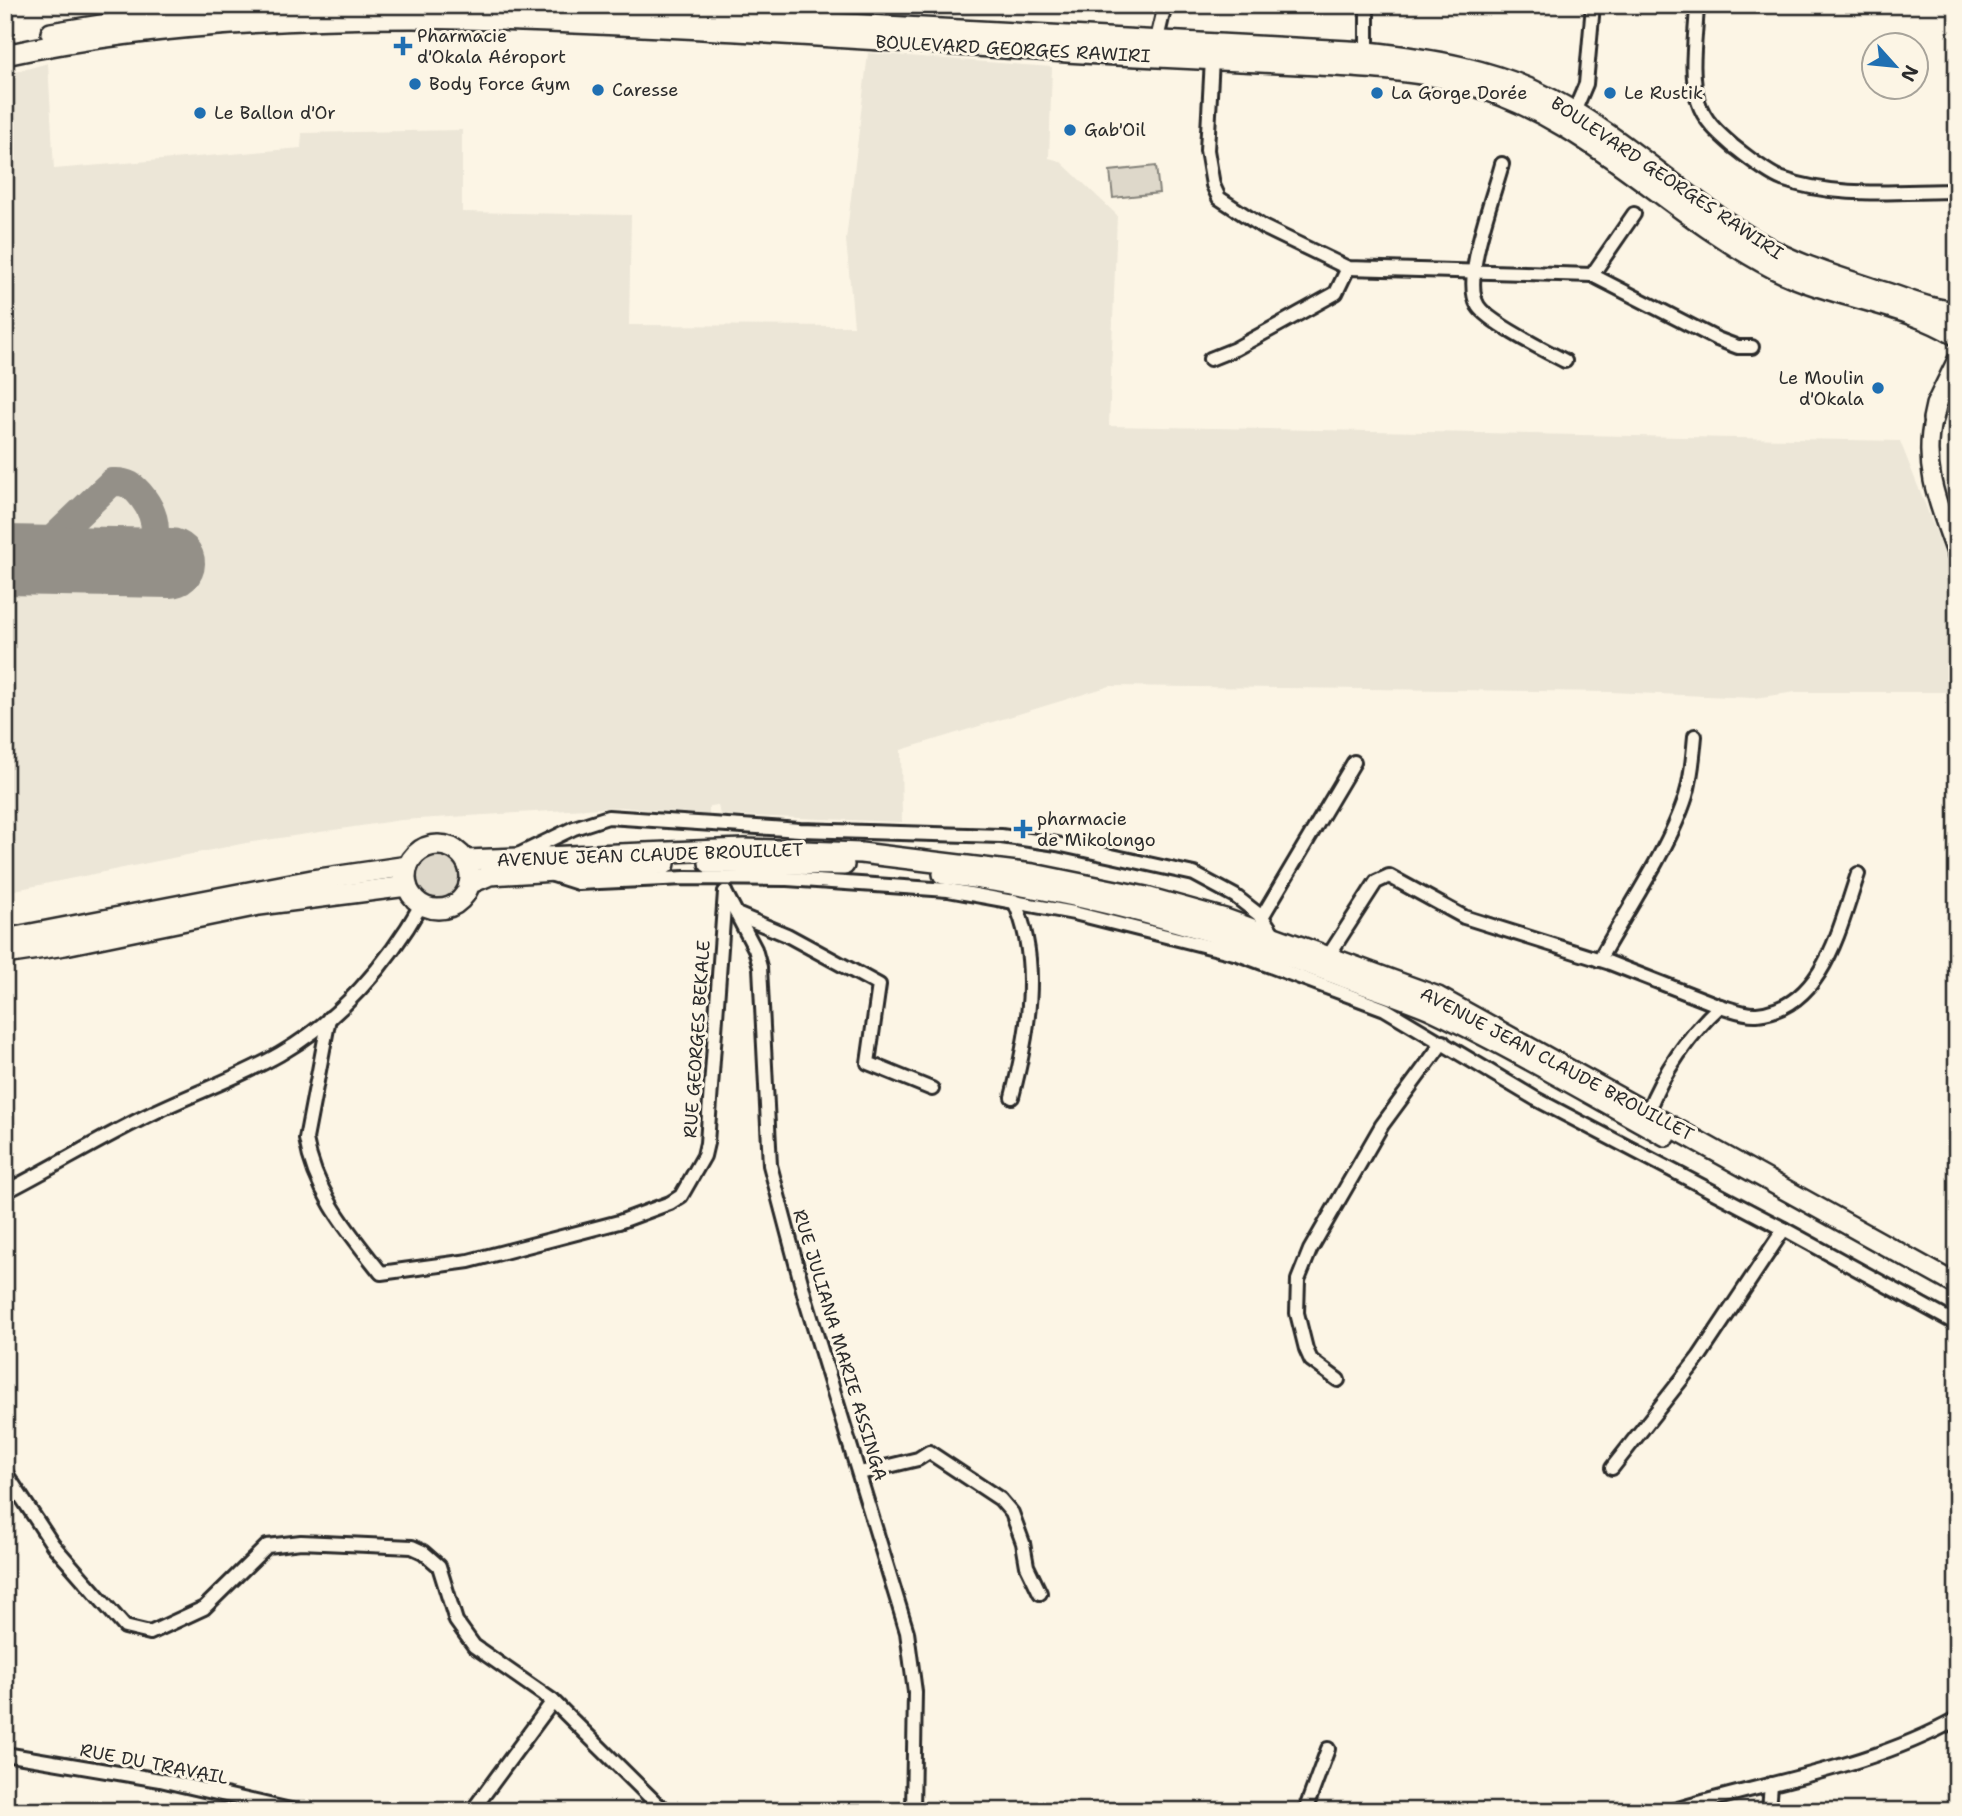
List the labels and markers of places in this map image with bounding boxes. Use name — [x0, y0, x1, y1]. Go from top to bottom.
place label: Pharmacie d'Okala Aéroport — [417, 24, 566, 69]
marker: Pharmacie d'Okala Aéroport — [395, 38, 411, 54]
place label: Body Force Gym — [429, 72, 570, 96]
marker: Body Force Gym — [407, 76, 423, 92]
place label: Caresse — [612, 78, 679, 102]
place label: La Gorge Dorée — [1391, 81, 1527, 105]
place label: Le Rustik — [1624, 81, 1703, 105]
marker: Caresse — [590, 82, 606, 98]
marker: La Gorge Dorée — [1369, 85, 1385, 101]
marker: Le Rustik — [1602, 85, 1618, 101]
place label: Le Ballon d'Or — [214, 101, 336, 125]
marker: Le Ballon d'Or — [192, 105, 208, 121]
place label: Gab'Oil — [1084, 118, 1146, 142]
marker: Gab'Oil — [1062, 122, 1078, 138]
place label: Le Moulin d'Okala — [1778, 366, 1864, 411]
marker: Le Moulin d'Okala — [1870, 380, 1886, 396]
place label: pharmacie de Mikolongo — [1037, 807, 1156, 852]
marker: pharmacie de Mikolongo — [1015, 821, 1031, 837]

